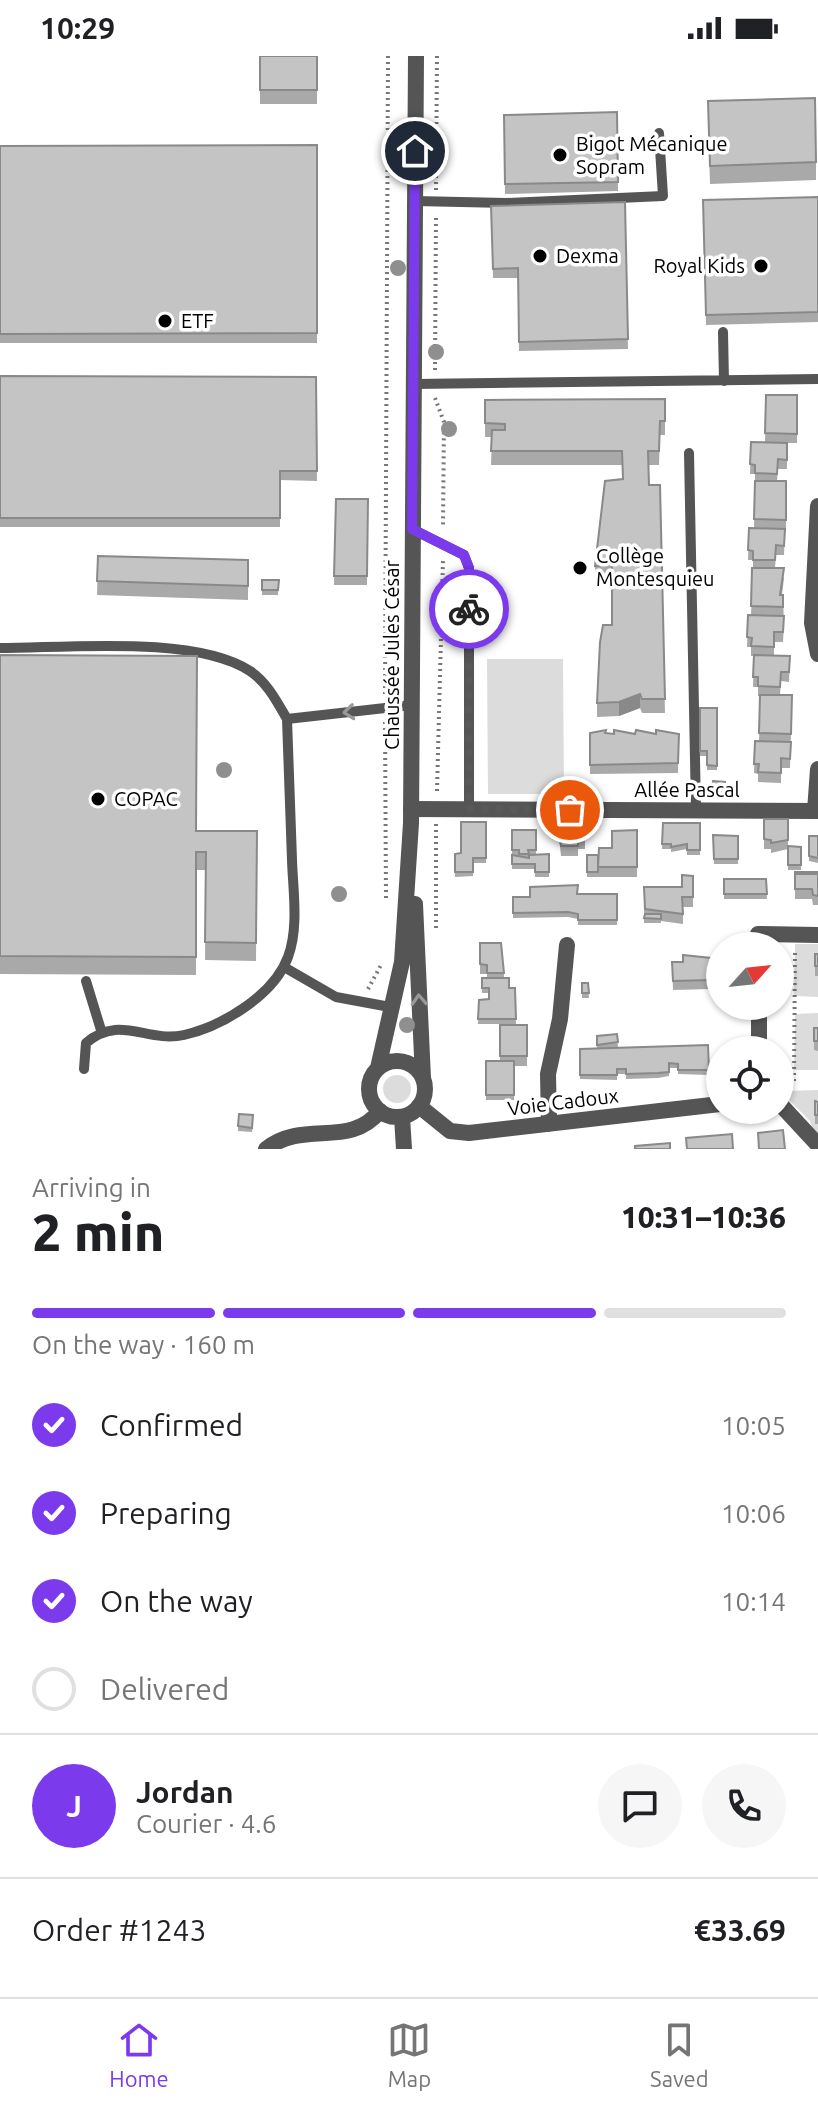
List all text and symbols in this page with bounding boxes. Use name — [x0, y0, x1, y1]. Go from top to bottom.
text: 10:29 — [40, 11, 115, 45]
pin — [381, 117, 449, 185]
icon: home — [393, 129, 437, 173]
place label: Bigot Mécanique Sopram — [576, 132, 728, 178]
marker: Bigot Mécanique Sopram — [551, 146, 569, 164]
place label: Dexma — [556, 244, 619, 267]
marker: Dexma — [531, 247, 549, 265]
place label: Royal Kids — [653, 254, 745, 277]
marker: Royal Kids — [752, 257, 770, 275]
place label: ETF — [181, 309, 214, 332]
marker: ETF — [156, 312, 174, 330]
place label: Collège Montesquieu — [596, 544, 714, 590]
marker: Collège Montesquieu — [571, 559, 589, 577]
street label: Chaussée Jules César — [380, 560, 403, 750]
courier — [429, 569, 509, 649]
icon: bike — [447, 587, 491, 631]
one-way arrow — [343, 704, 356, 721]
pin — [536, 776, 604, 844]
street label: Allée Pascal — [634, 778, 740, 801]
place label: COPAC — [114, 787, 178, 810]
icon: bag — [548, 788, 592, 832]
marker: COPAC — [89, 790, 107, 808]
north arrow — [706, 932, 794, 1020]
map controls — [706, 932, 794, 1124]
one-way arrow — [411, 993, 428, 1006]
button: locate — [706, 1036, 794, 1124]
street label: Voie Cadoux — [506, 1083, 620, 1120]
text: Arriving in — [32, 1173, 151, 1202]
text: 10:31–10:36 — [621, 1200, 786, 1234]
text: 2 min — [32, 1203, 164, 1261]
text: On the way · 160 m — [32, 1330, 255, 1359]
icon: check — [32, 1403, 76, 1447]
text: Confirmed — [100, 1408, 243, 1442]
text: 10:05 — [721, 1411, 786, 1440]
icon: check — [32, 1491, 76, 1535]
text: Preparing — [100, 1496, 232, 1530]
text: 10:06 — [721, 1499, 786, 1528]
icon: check — [32, 1579, 76, 1623]
text: On the way — [100, 1584, 253, 1618]
text: 10:14 — [721, 1587, 786, 1616]
text: Delivered — [100, 1672, 229, 1706]
button: chat — [598, 1764, 682, 1848]
button: phone — [702, 1764, 786, 1848]
text: Jordan — [136, 1775, 234, 1809]
text: J — [66, 1789, 82, 1823]
text: Courier · 4.6 — [136, 1809, 276, 1838]
text: Order #1243 — [32, 1913, 206, 1947]
text: €33.69 — [694, 1913, 786, 1947]
tab: Home — [109, 2018, 169, 2091]
tab: Map — [387, 2018, 431, 2091]
tab: Saved — [650, 2018, 709, 2091]

